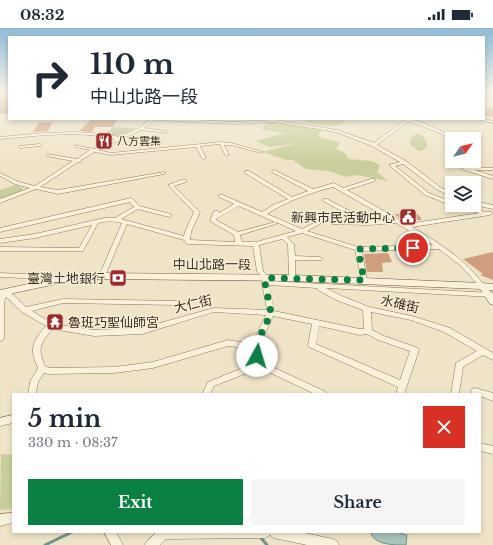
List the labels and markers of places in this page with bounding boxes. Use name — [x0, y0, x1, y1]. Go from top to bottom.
restaurant icon: 八方雲集 — [94, 131, 114, 151]
place label: 八方雲集 — [117, 134, 161, 148]
public building icon: 新興市民活動中心 — [398, 207, 418, 227]
place label: 新興市民活動中心 — [291, 209, 395, 226]
pin — [396, 231, 430, 265]
bank icon: 臺灣土地銀行 — [108, 268, 128, 288]
place label: 臺灣土地銀行 — [27, 270, 105, 287]
temple icon: 魯班巧聖仙師宮 — [45, 312, 65, 332]
place label: 魯班巧聖仙師宮 — [68, 314, 159, 331]

